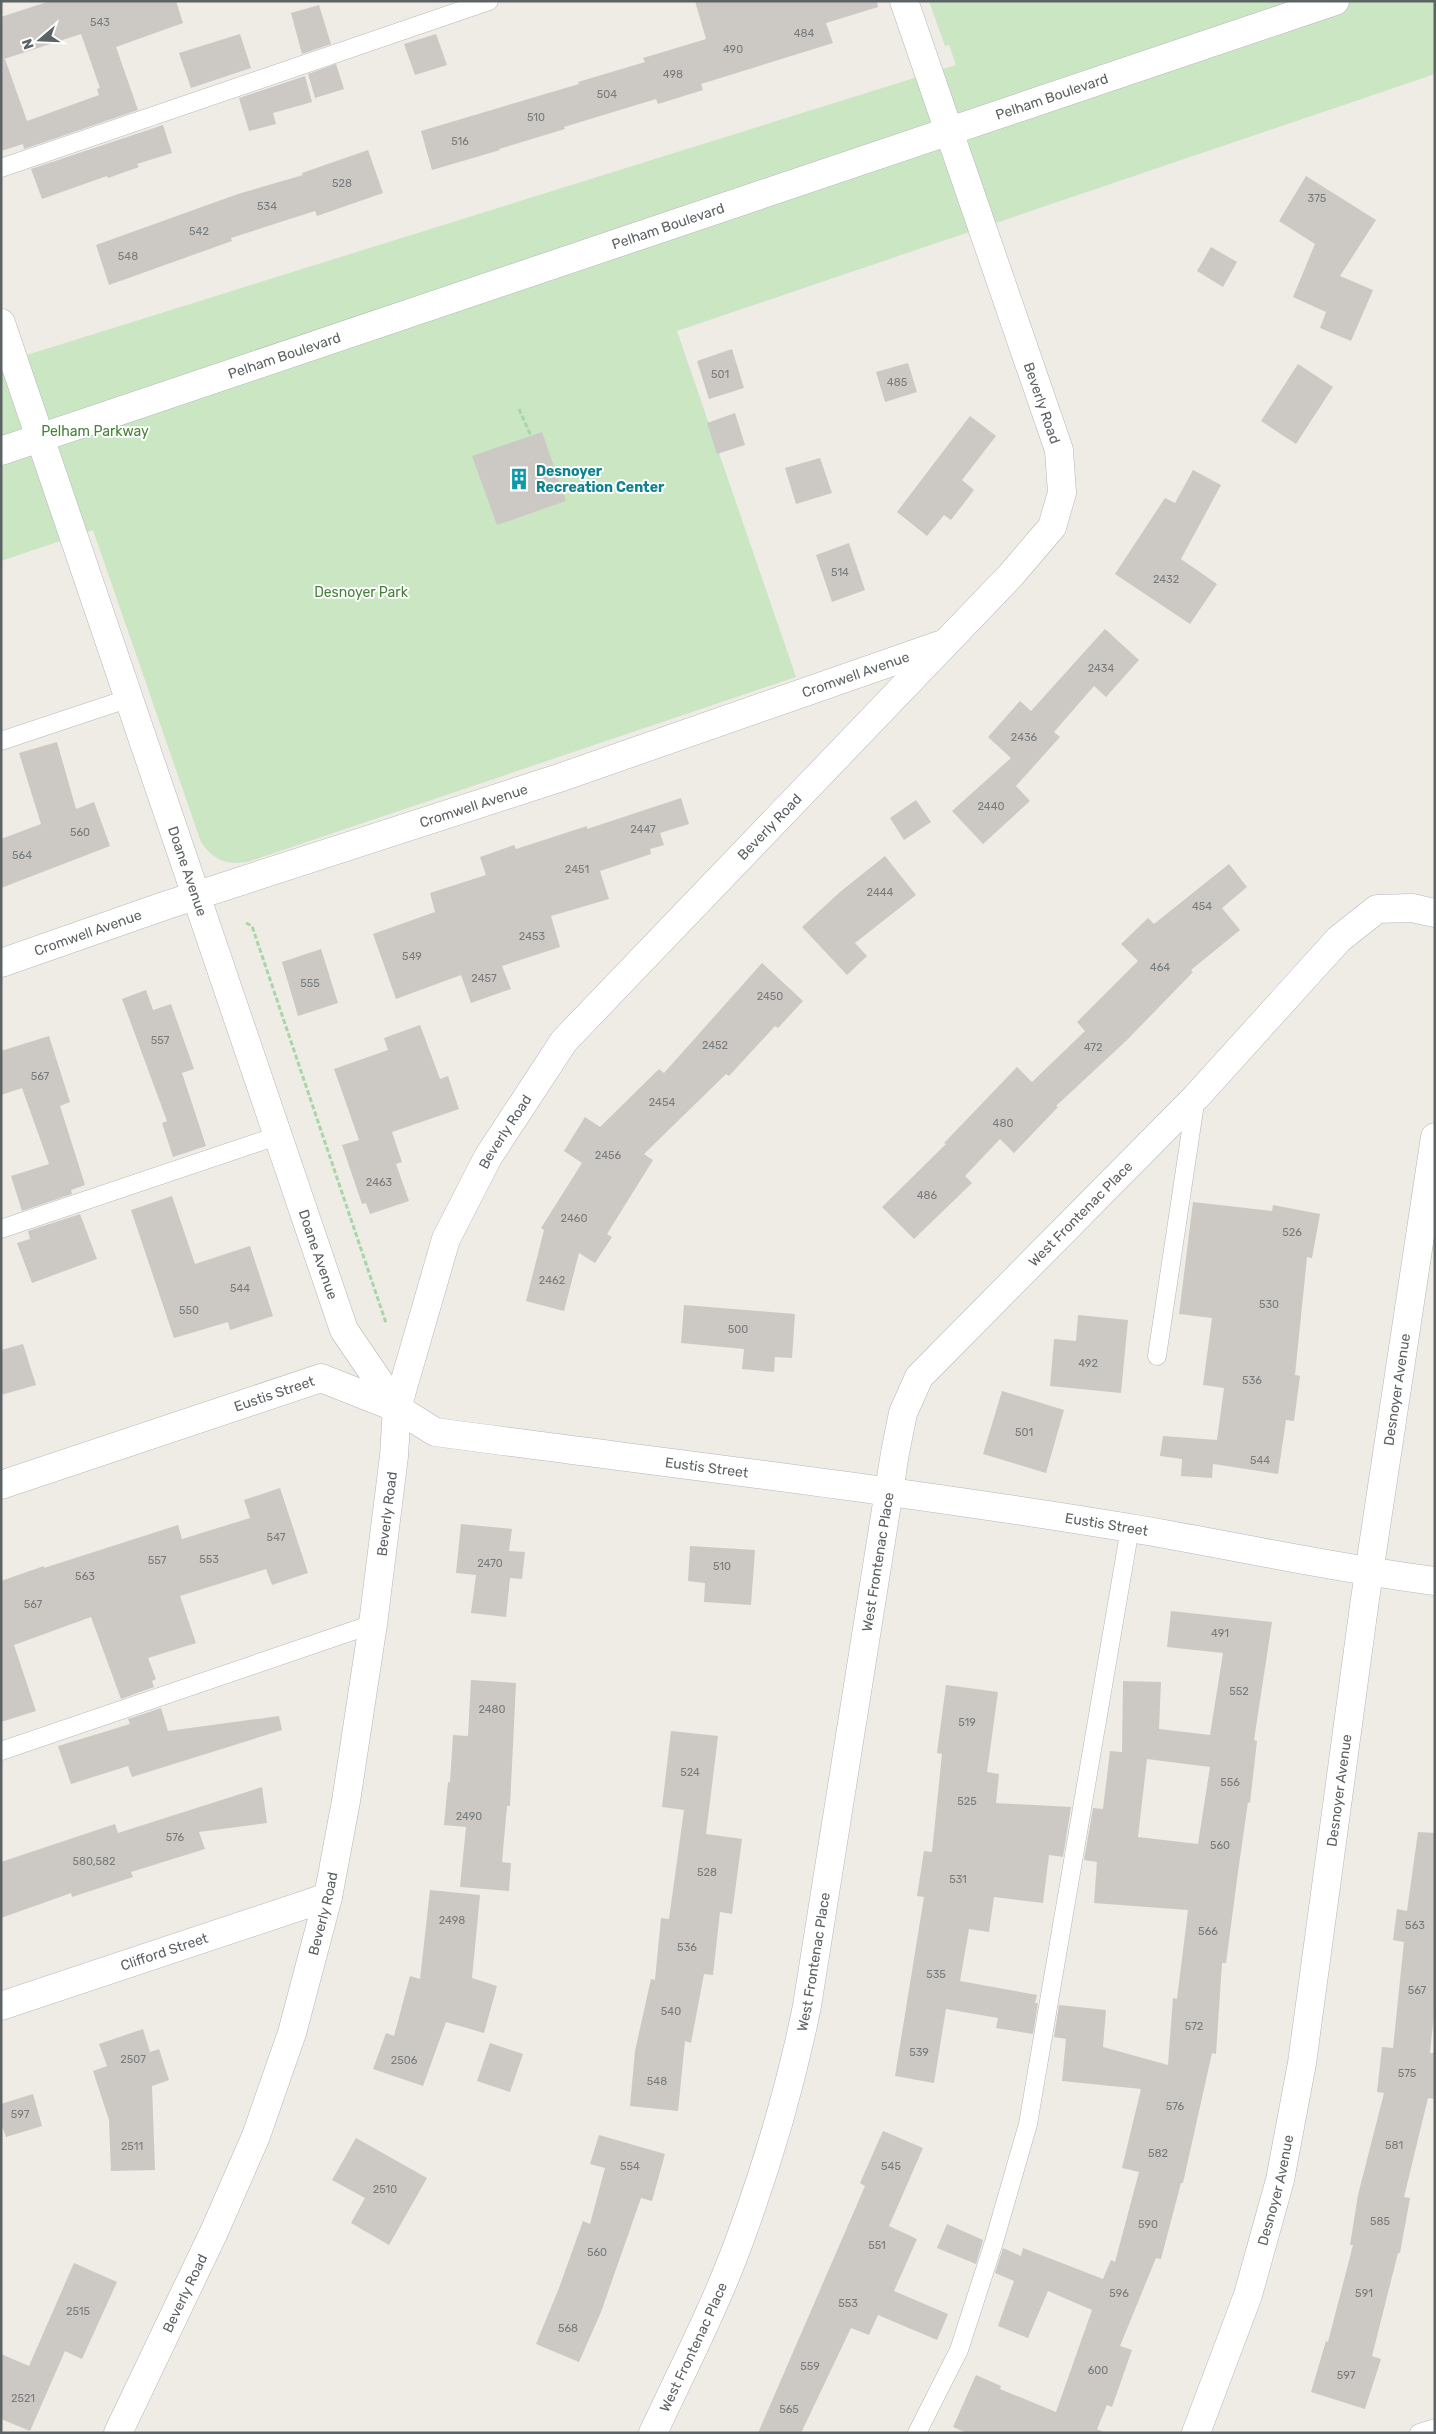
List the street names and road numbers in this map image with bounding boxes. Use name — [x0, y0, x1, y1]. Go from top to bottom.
street label: Pelham Boulevard — [993, 70, 1111, 124]
street label: Pelham Boulevard — [610, 200, 727, 253]
street label: Pelham Boulevard — [226, 329, 343, 383]
street label: Beverly Road — [1020, 360, 1063, 446]
street label: Cromwell Avenue — [800, 648, 912, 702]
street label: Cromwell Avenue — [417, 781, 530, 832]
street label: Beverly Road — [734, 791, 805, 864]
street label: Doane Avenue — [164, 824, 210, 919]
street label: Cromwell Avenue — [32, 906, 144, 960]
street label: Beverly Road — [475, 1092, 536, 1172]
street label: West Frontenac Place — [1025, 1158, 1136, 1270]
street label: Doane Avenue — [295, 1207, 341, 1302]
street label: Desnoyer Avenue — [1380, 1332, 1414, 1447]
street label: Eustis Street — [232, 1373, 317, 1416]
street label: Eustis Street — [664, 1454, 750, 1482]
street label: Beverly Road — [374, 1471, 401, 1557]
street label: West Frontenac Place — [859, 1491, 898, 1633]
street label: Eustis Street — [1064, 1510, 1150, 1540]
street label: Desnoyer Avenue — [1323, 1733, 1356, 1848]
street label: Beverly Road — [305, 1871, 341, 1957]
street label: West Frontenac Place — [794, 1891, 834, 2033]
street label: Clifford Street — [118, 1929, 211, 1975]
street label: Desnoyer Avenue — [1254, 2133, 1297, 2247]
street label: Beverly Road — [159, 2251, 211, 2335]
street label: West Frontenac Place — [656, 2280, 731, 2415]

